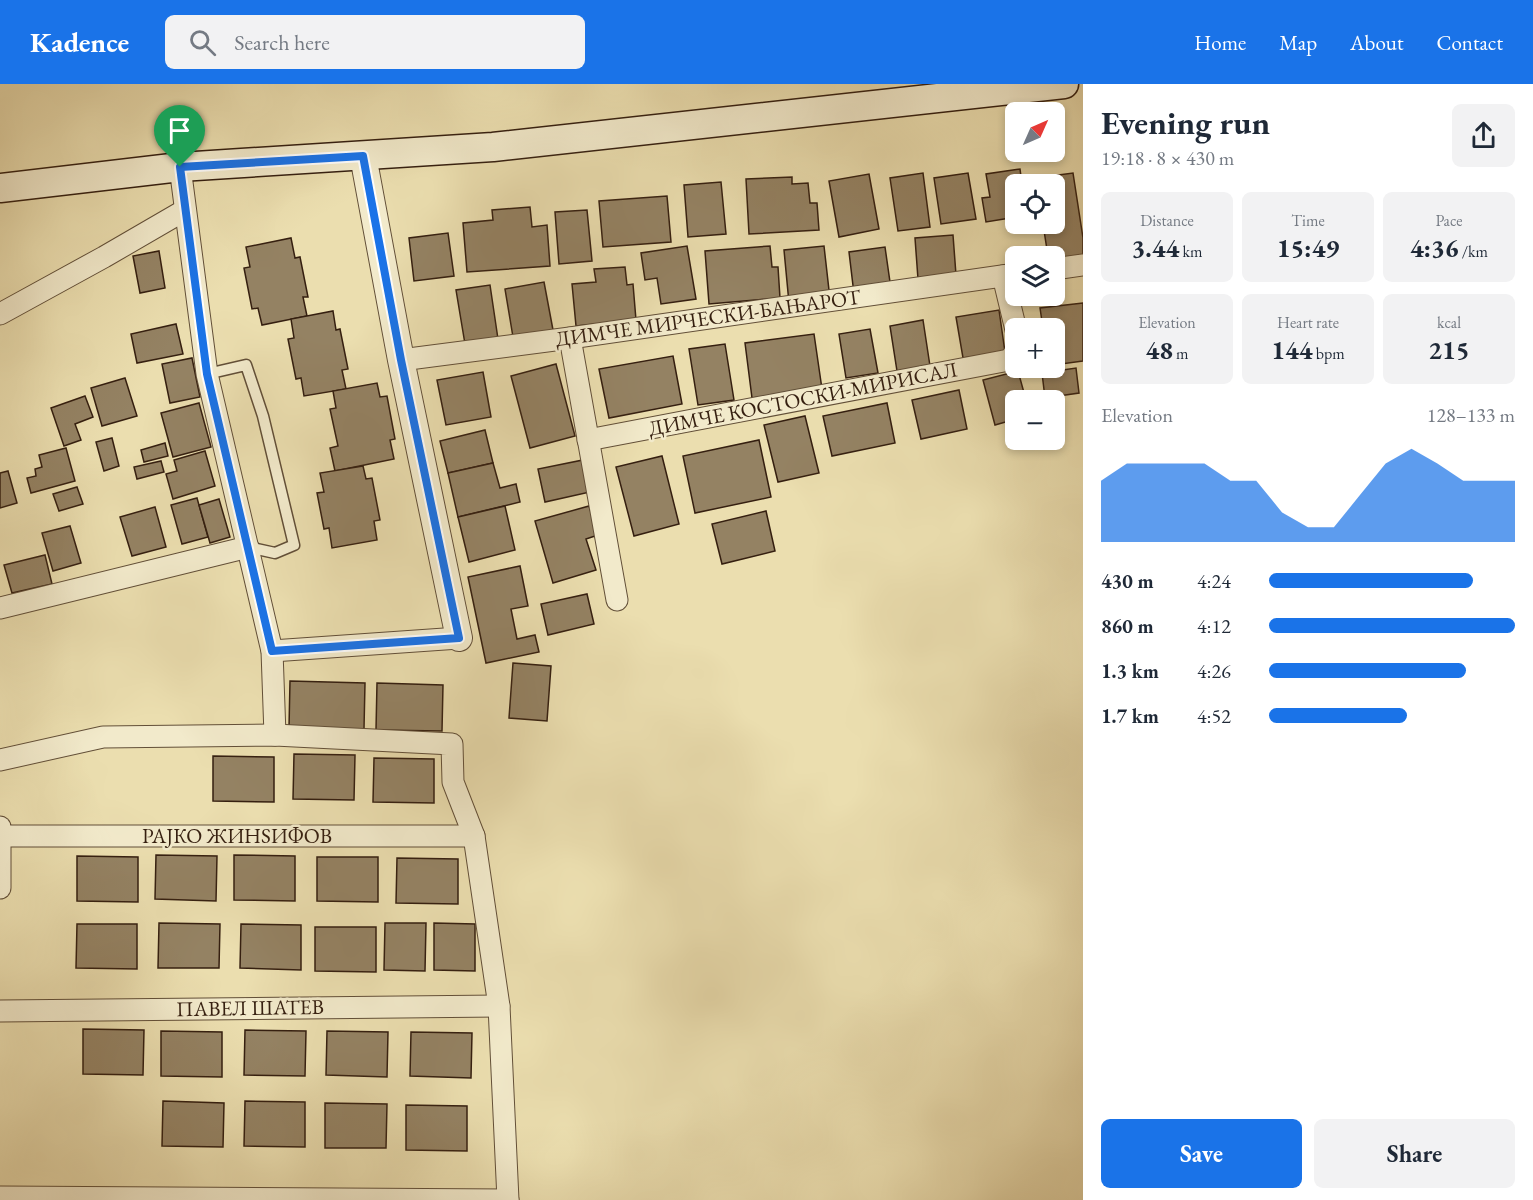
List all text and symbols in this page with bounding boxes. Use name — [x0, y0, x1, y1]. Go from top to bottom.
search box — [165, 15, 585, 69]
text: Kadence — [30, 24, 129, 60]
icon: search — [186, 26, 219, 59]
text: Search here — [234, 28, 330, 57]
text: Home — [1194, 29, 1246, 56]
text: Map — [1279, 29, 1317, 56]
text: About — [1350, 29, 1403, 56]
text: Contact — [1436, 29, 1503, 56]
text: Evening run — [1101, 101, 1270, 144]
north arrow — [1005, 102, 1065, 162]
map controls — [1005, 102, 1065, 450]
button: share — [1452, 104, 1515, 167]
pin — [154, 105, 205, 167]
icon: arrive — [163, 114, 196, 147]
text: 19:18 · 8 × 430 m — [1101, 145, 1234, 171]
button: locate — [1005, 174, 1065, 234]
text: Distance — [1140, 210, 1194, 231]
text: Time — [1291, 210, 1325, 231]
text: Pace — [1436, 210, 1462, 231]
text: 3.44 — [1132, 231, 1179, 265]
text: 15:49 — [1277, 231, 1339, 265]
text: 4:36 — [1410, 231, 1459, 265]
text: km — [1179, 241, 1202, 262]
text: /km — [1459, 241, 1488, 262]
button: layers — [1005, 246, 1065, 306]
street label: ДИМЧЕ МИРЧЕСКИ-БАЊАРОТ — [554, 283, 863, 352]
text: Elevation — [1138, 312, 1196, 333]
text: Heart rate — [1277, 312, 1339, 333]
text: kcal — [1437, 312, 1461, 333]
button: + — [1005, 318, 1065, 378]
text: 48 — [1145, 333, 1173, 367]
text: 144 — [1271, 333, 1313, 367]
text: 215 — [1428, 333, 1470, 367]
text: m — [1173, 343, 1189, 364]
text: bpm — [1313, 343, 1345, 364]
street label: ДИМЧЕ КОСТОСКИ-МИРИСАЛ — [646, 355, 960, 442]
button: − — [1005, 390, 1065, 450]
text: Elevation — [1101, 402, 1173, 428]
text: 128–133 m — [1427, 402, 1515, 428]
text: 430 m — [1101, 568, 1154, 594]
text: 4:24 — [1197, 568, 1231, 594]
text: 860 m — [1101, 613, 1154, 639]
text: 4:12 — [1197, 613, 1231, 639]
text: 1.3 km — [1101, 658, 1159, 684]
text: 4:26 — [1197, 658, 1231, 684]
text: 1.7 km — [1101, 703, 1159, 729]
text: 4:52 — [1197, 703, 1231, 729]
street label: РАЈКО ЖИНЅИФОВ — [142, 822, 332, 849]
street label: ПАВЕЛ ШАТЕВ — [176, 993, 324, 1022]
button: Save — [1101, 1119, 1302, 1188]
button: Share — [1314, 1119, 1515, 1188]

